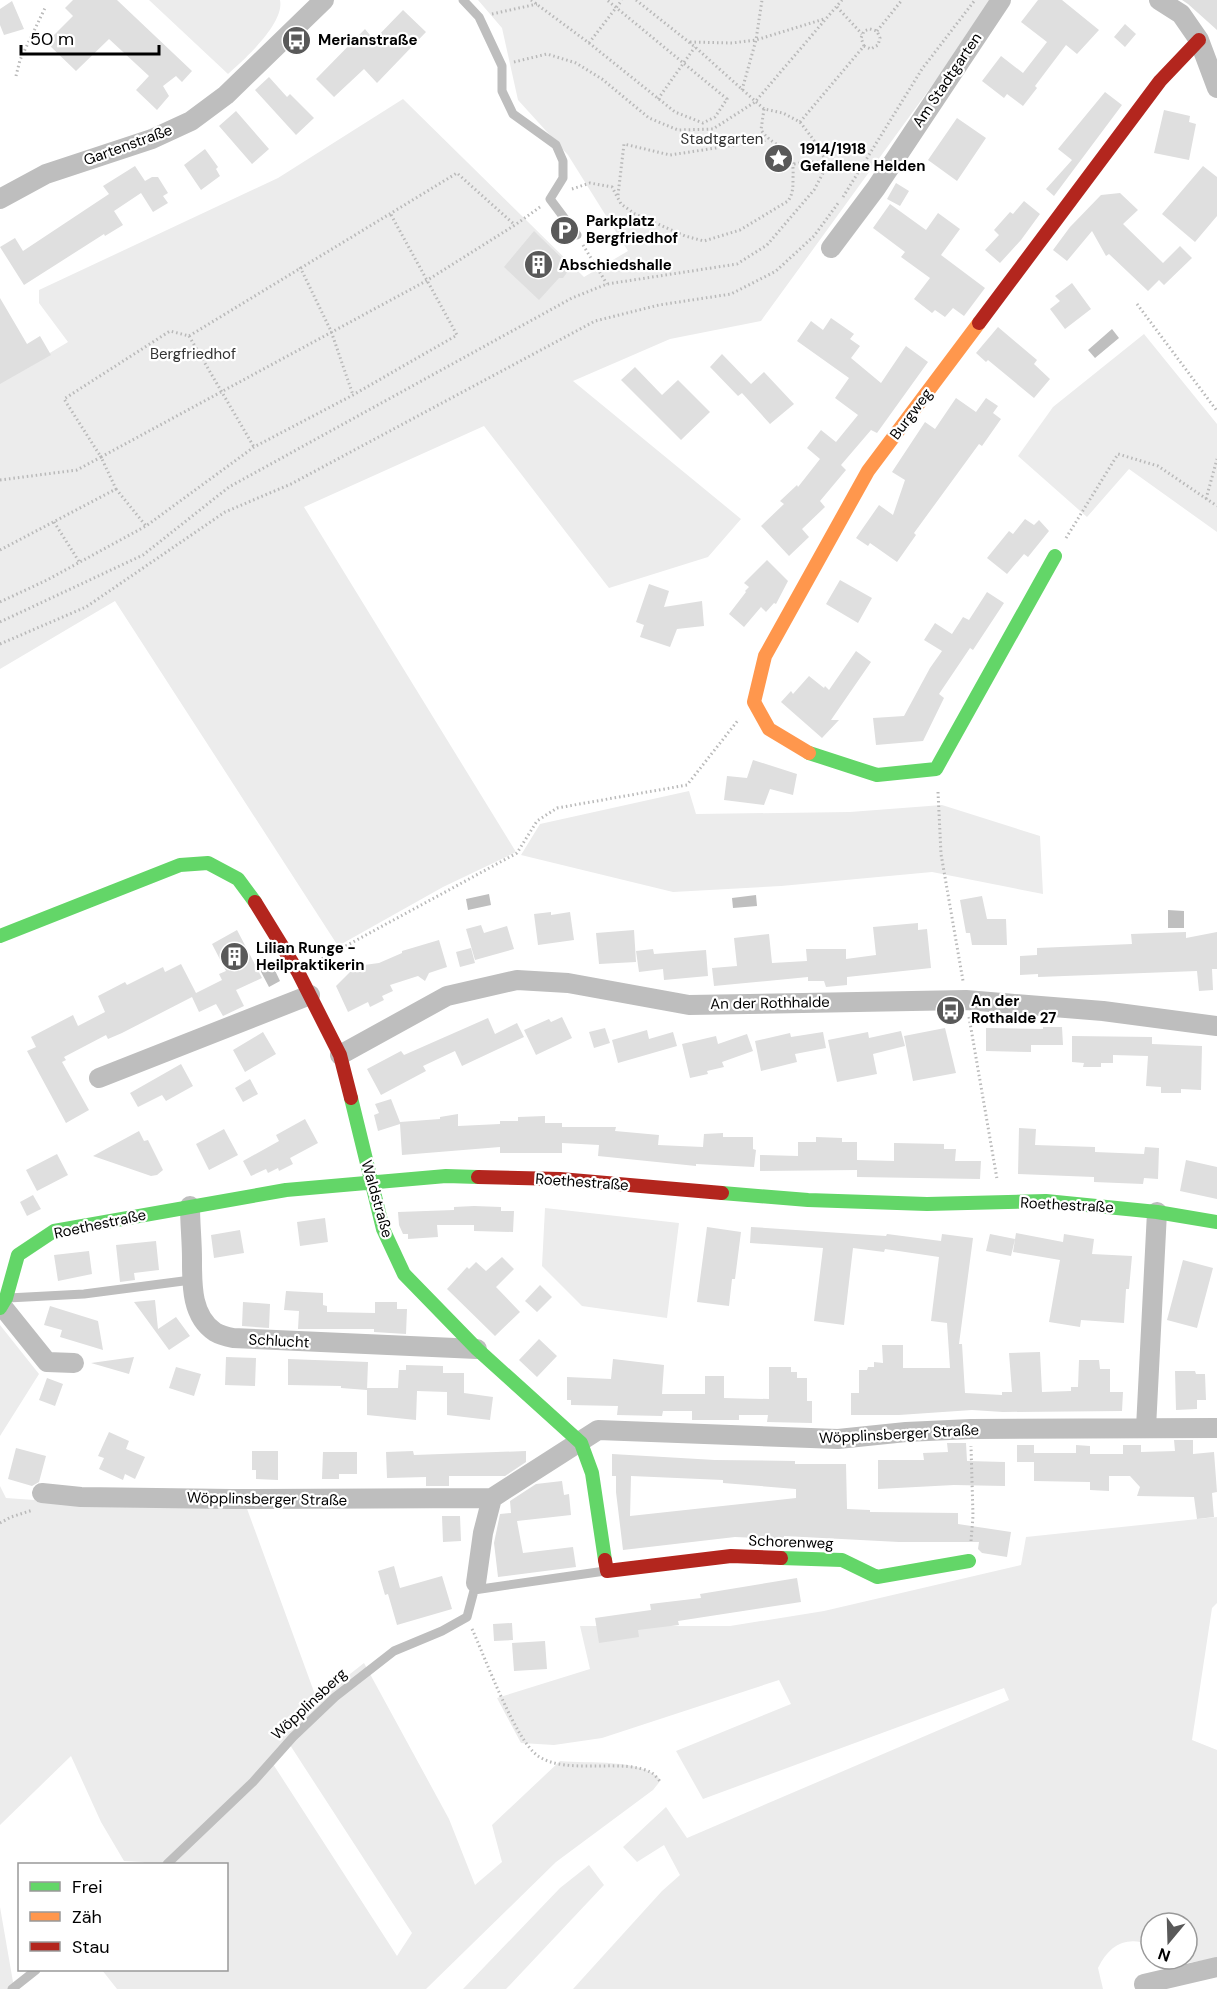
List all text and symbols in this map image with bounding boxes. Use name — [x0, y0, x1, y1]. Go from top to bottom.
scale bar — [21, 18, 159, 56]
bus stop icon: Merianstraße — [281, 24, 313, 56]
text: 50 m — [30, 27, 74, 51]
street label: Am Stadtgarten — [908, 29, 986, 131]
place label: Merianstraße — [318, 30, 417, 50]
street label: Gartenstraße — [81, 120, 175, 170]
park label: Stadtgarten — [681, 129, 763, 149]
place label: 1914/1918 Gefallene Helden — [800, 139, 925, 176]
place icon: 1914/1918 Gefallene Helden — [763, 142, 795, 174]
place label: Parkplatz Bergfriedhof — [586, 211, 678, 248]
parking icon: Parkplatz Bergfriedhof — [549, 214, 581, 246]
building icon: Abschiedshalle — [522, 249, 554, 281]
place label: Abschiedshalle — [559, 255, 672, 275]
park label: Bergfriedhof — [150, 344, 236, 364]
street label: Burgweg — [885, 384, 937, 444]
place label: Lilian Runge - Heilpraktikerin — [256, 938, 364, 975]
building icon: Lilian Runge - Heilpraktikerin — [219, 941, 251, 973]
place label: An der Rothalde 27 — [971, 991, 1056, 1028]
street label: An der Rothhalde — [710, 992, 830, 1014]
bus stop icon: An der Rothalde 27 — [934, 994, 966, 1026]
street label: Waldstraße — [356, 1158, 398, 1240]
street label: Roethestraße — [535, 1169, 629, 1195]
street label: Roethestraße — [1020, 1193, 1114, 1217]
street label: Roethestraße — [52, 1204, 148, 1244]
street label: Schlucht — [248, 1329, 310, 1353]
street label: Wöpplinsberger Straße — [818, 1420, 980, 1448]
street label: Wöpplinsberger Straße — [187, 1488, 347, 1510]
street label: Schorenweg — [748, 1531, 834, 1553]
street label: Wöpplinsberg — [267, 1664, 351, 1744]
legend — [18, 1863, 228, 1971]
text: Frei — [72, 1875, 103, 1899]
text: Zäh — [72, 1905, 102, 1929]
north arrow — [1139, 1911, 1199, 1971]
text: Stau — [72, 1935, 110, 1959]
text: N — [1155, 1943, 1173, 1967]

